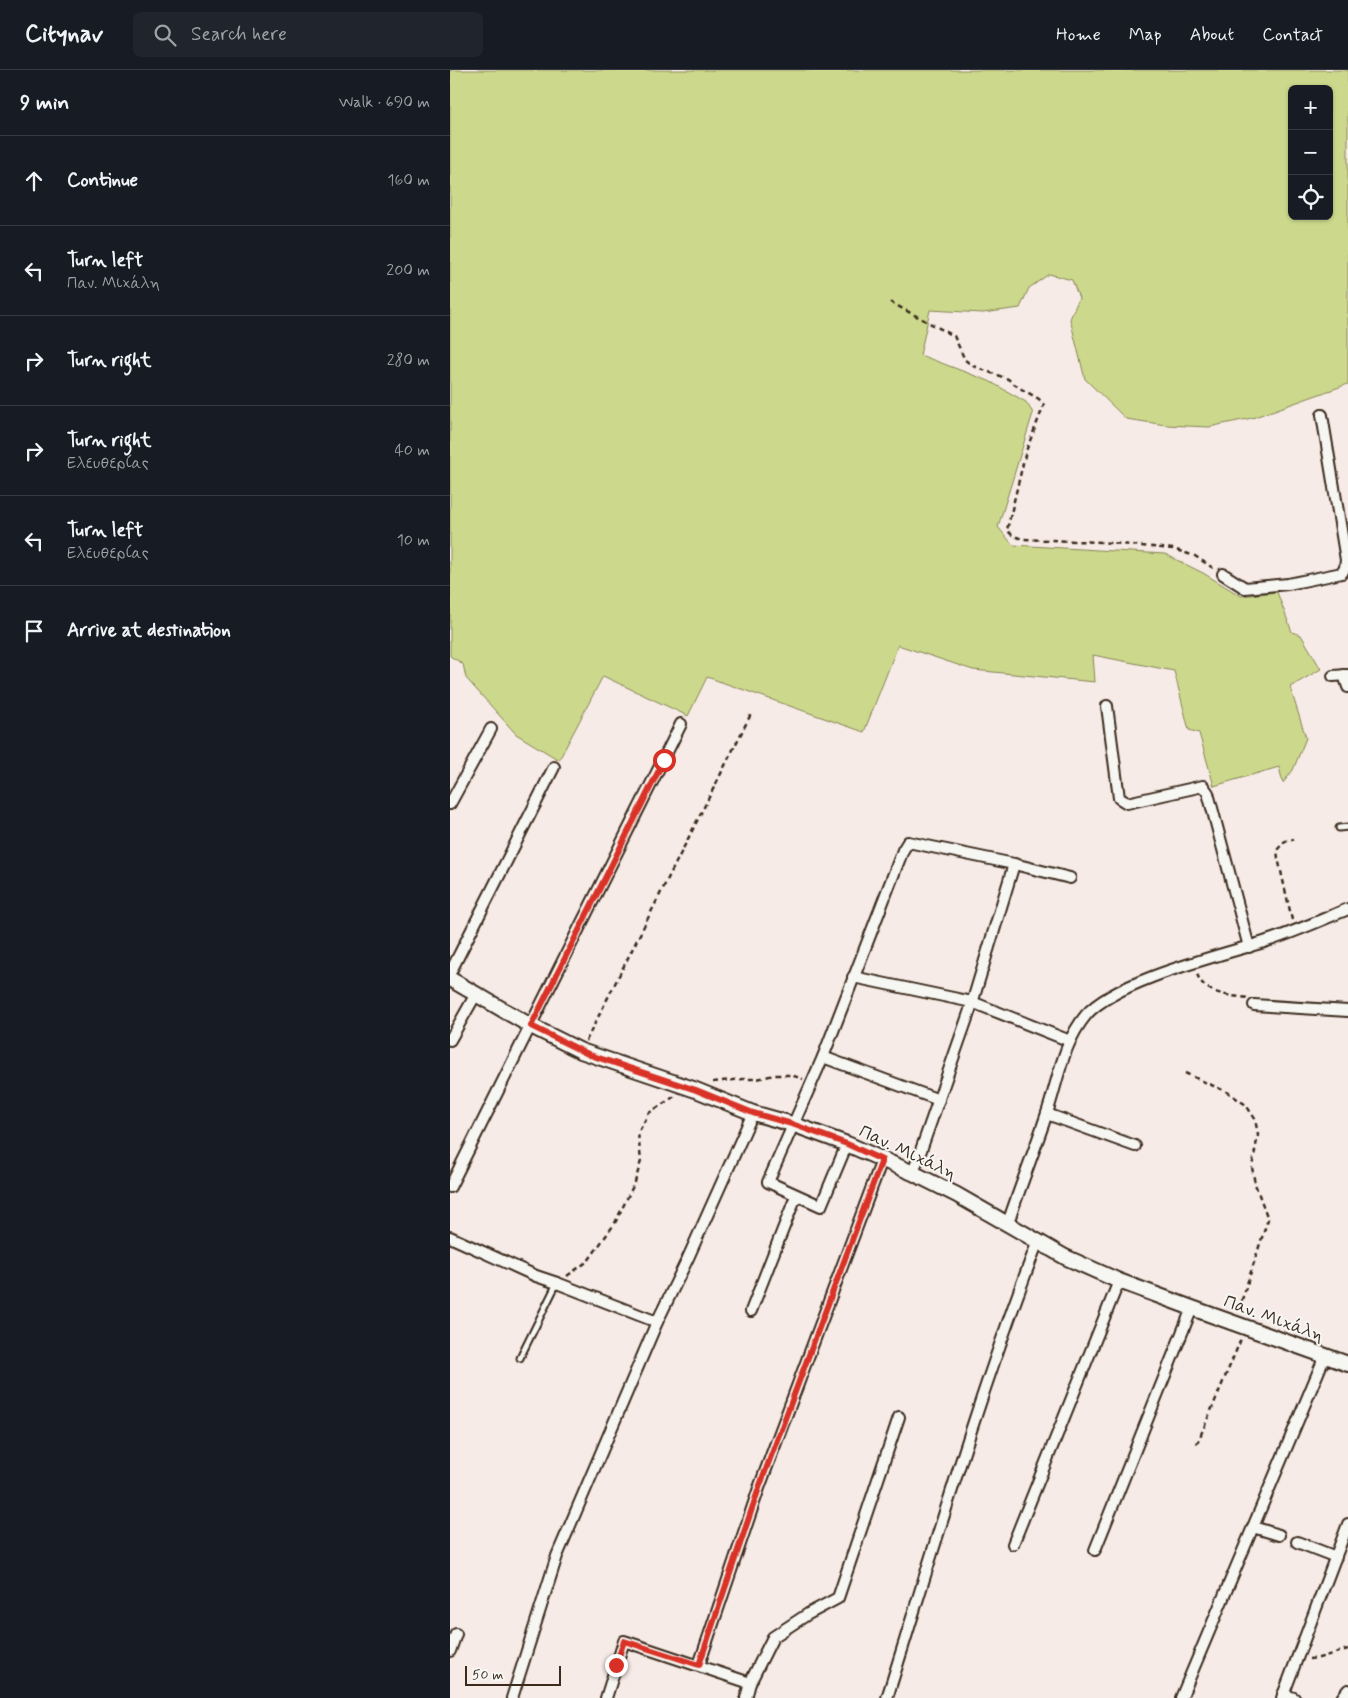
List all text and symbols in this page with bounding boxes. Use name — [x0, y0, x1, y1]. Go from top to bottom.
search box — [133, 12, 483, 57]
text: Citynav — [25, 19, 103, 50]
icon: search — [151, 21, 179, 49]
text: Search here — [191, 22, 287, 47]
text: Home — [1056, 23, 1101, 47]
text: Map — [1129, 23, 1162, 47]
text: About — [1190, 23, 1234, 47]
text: Contact — [1262, 23, 1323, 47]
map controls — [1288, 85, 1333, 220]
button: + — [1288, 85, 1333, 130]
text: 9 min — [20, 89, 69, 117]
text: Walk · 690 m — [339, 92, 430, 113]
button: − — [1288, 130, 1333, 175]
icon: ahead — [20, 167, 48, 195]
text: Continue — [67, 168, 138, 193]
text: 160 m — [387, 170, 430, 191]
button: locate — [1288, 175, 1333, 220]
text: Turn left — [67, 248, 143, 273]
icon: left — [20, 257, 48, 285]
text: 200 m — [386, 260, 430, 281]
text: Παν. Μιχάλη — [67, 273, 160, 294]
icon: right — [20, 347, 48, 375]
text: Turn right — [67, 348, 151, 373]
text: 280 m — [387, 350, 430, 371]
text: Turn right — [67, 428, 151, 453]
icon: right — [20, 437, 48, 465]
text: 40 m — [394, 440, 430, 461]
text: Ελευθερίας — [67, 453, 149, 474]
text: Turn left — [67, 518, 143, 543]
icon: left — [20, 527, 48, 555]
text: 10 m — [397, 530, 430, 551]
text: Ελευθερίας — [67, 543, 149, 564]
icon: arrive — [20, 617, 48, 645]
text: Arrive at destination — [67, 618, 231, 643]
route start — [653, 749, 676, 772]
street label: Παν. Μιχάλη — [855, 1120, 960, 1186]
street label: Παν. Μιχάλη — [1220, 1290, 1327, 1348]
route end — [605, 1654, 628, 1677]
scale bar — [465, 1663, 561, 1686]
text: 50 m — [472, 1666, 503, 1684]

